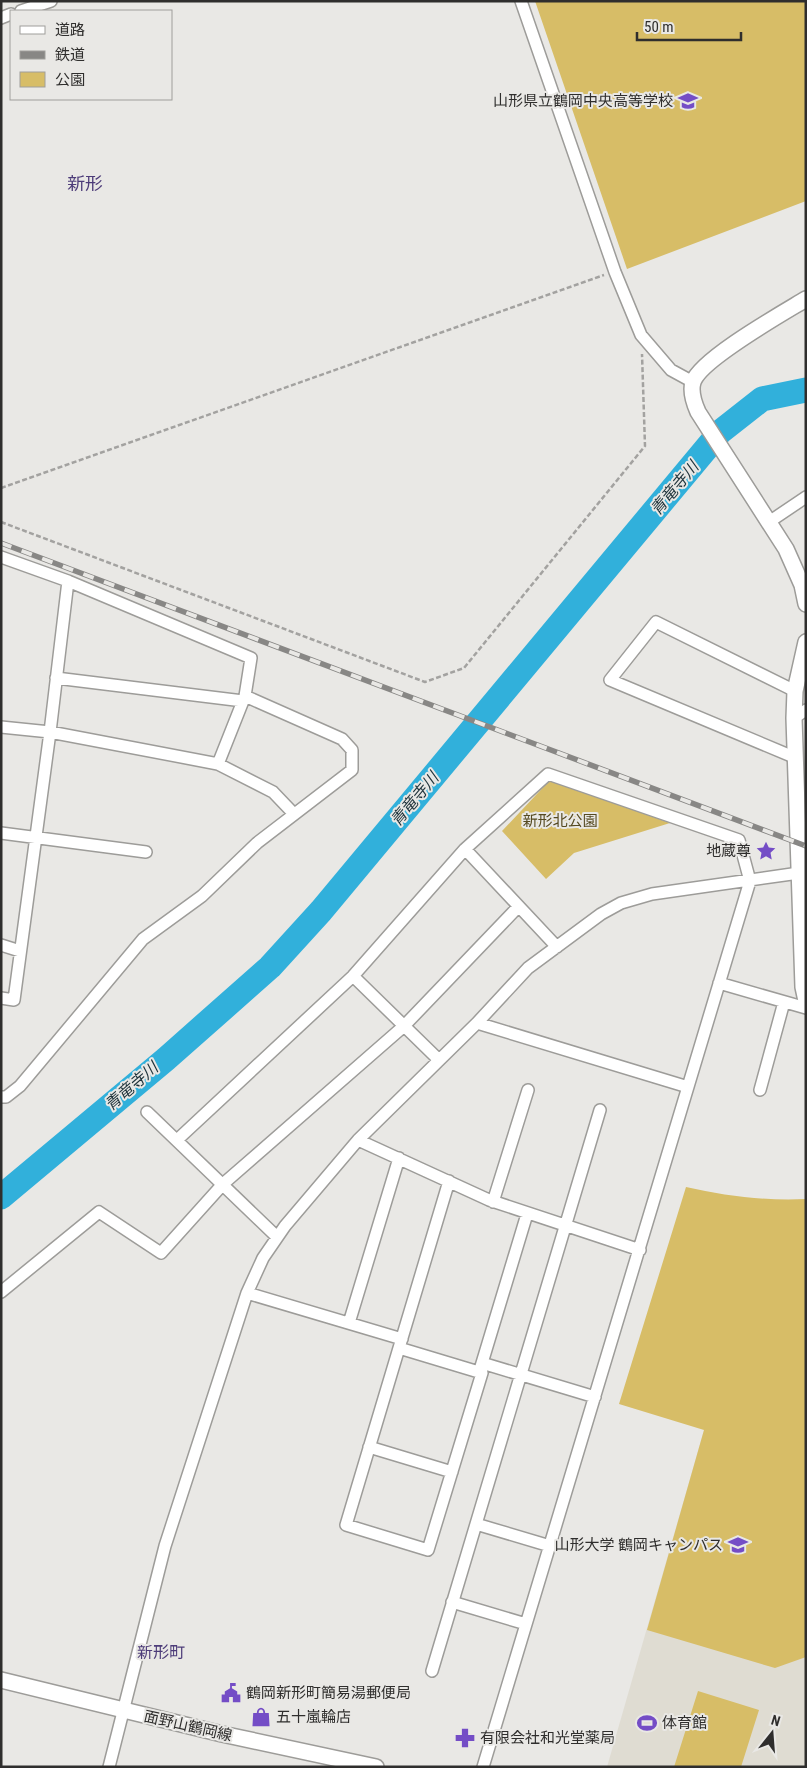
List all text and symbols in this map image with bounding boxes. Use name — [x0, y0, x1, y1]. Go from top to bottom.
legend — [10, 10, 172, 100]
scale bar — [637, 10, 741, 42]
text: 50 m — [644, 18, 674, 36]
text: 道路 — [55, 21, 85, 39]
text: 鉄道 — [55, 46, 85, 64]
text: 公園 — [55, 71, 85, 89]
school or university icon: 山形県立鶴岡中央高等学校 — [677, 90, 699, 112]
place label: 山形県立鶴岡中央高等学校 — [493, 92, 673, 110]
district label: 新形 — [67, 173, 103, 194]
water label: 青竜寺川 — [647, 456, 704, 519]
water label: 青竜寺川 — [387, 767, 444, 830]
park label: 新形北公園 — [522, 812, 598, 830]
place icon: 地蔵尊 — [755, 840, 777, 862]
place label: 地蔵尊 — [706, 842, 751, 860]
water label: 青竜寺川 — [101, 1057, 163, 1115]
school or university icon: 山形大学 鶴岡キャンパス — [727, 1534, 749, 1556]
place label: 山形大学 鶴岡キャンパス — [555, 1536, 723, 1554]
district label: 新形町 — [137, 1643, 185, 1662]
public building icon: 鶴岡新形町簡易湯郵便局 — [220, 1682, 242, 1704]
place label: 鶴岡新形町簡易湯郵便局 — [246, 1684, 411, 1702]
shop icon: 五十嵐輪店 — [250, 1706, 272, 1728]
street label: 面野山鶴岡線 — [142, 1707, 234, 1745]
place label: 五十嵐輪店 — [276, 1708, 351, 1726]
north arrow — [747, 1708, 797, 1758]
sports icon: 体育館 — [636, 1712, 658, 1734]
text: N — [769, 1712, 782, 1729]
place label: 体育館 — [662, 1714, 707, 1732]
pharmacy icon: 有限会社和光堂薬局 — [454, 1727, 476, 1749]
place label: 有限会社和光堂薬局 — [480, 1729, 615, 1747]

